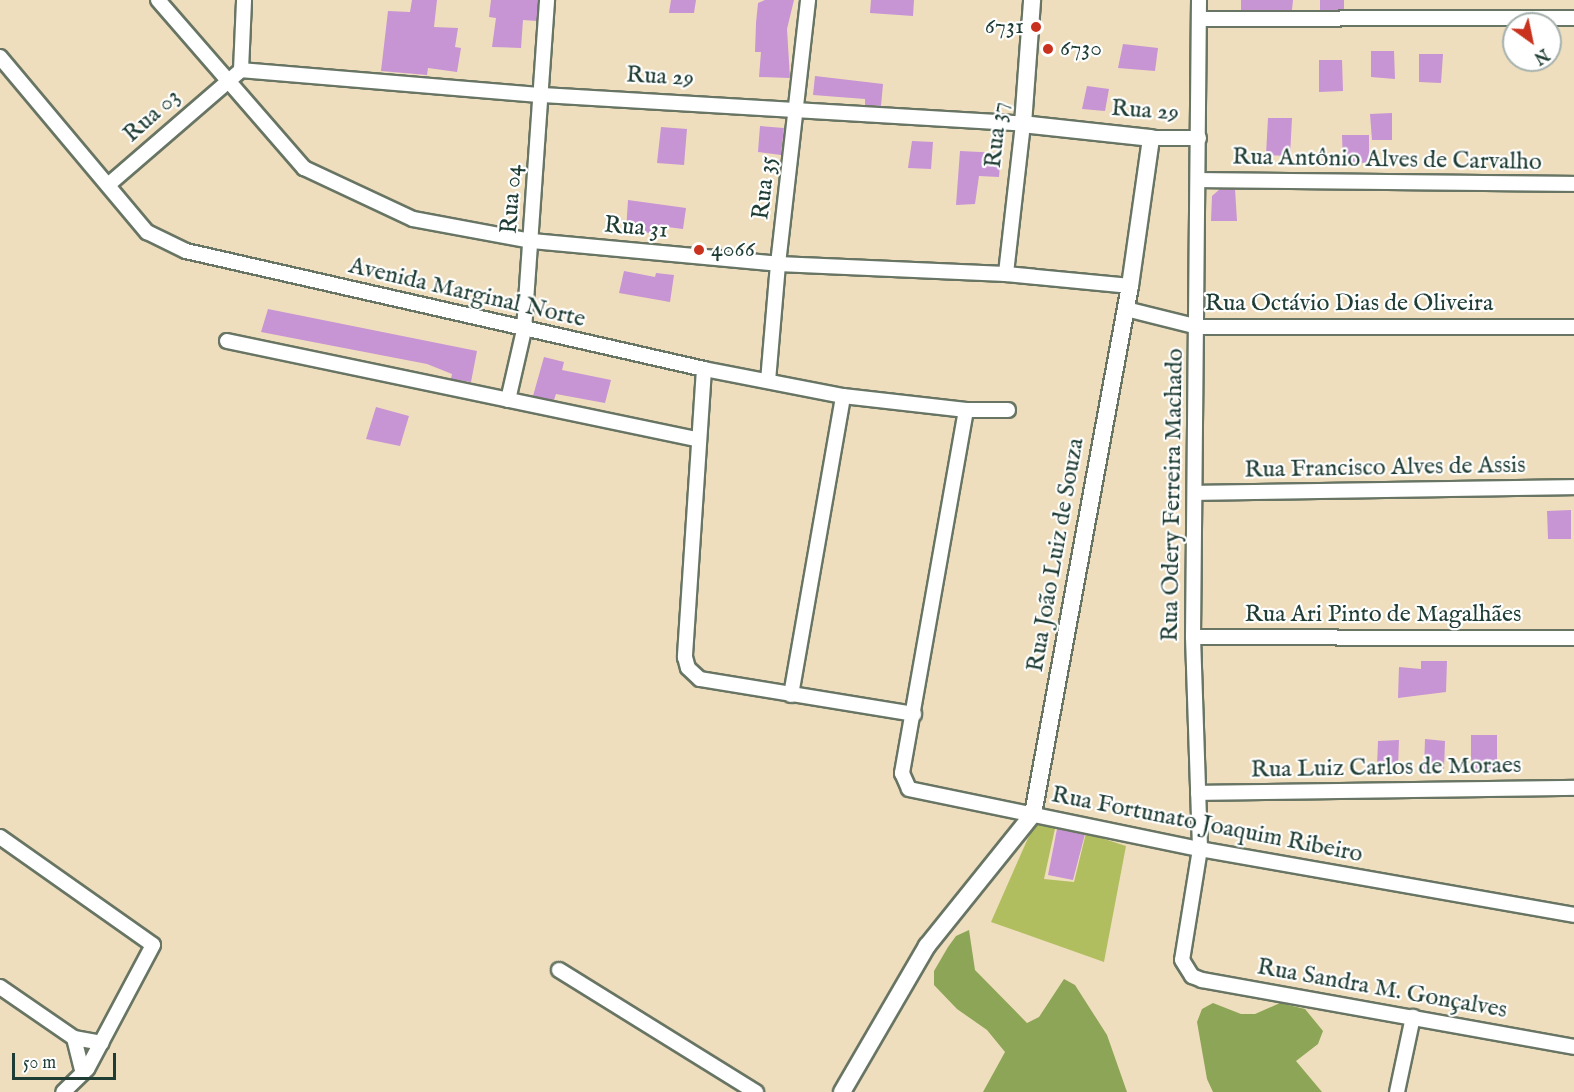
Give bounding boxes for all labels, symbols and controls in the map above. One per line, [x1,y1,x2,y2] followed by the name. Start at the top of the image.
[1502,12,1562,72] north arrow
[985,13,1024,41] place label: 6731
[1029,20,1043,34] marker: 6731
[1060,35,1102,63] place label: 6730
[1041,42,1055,56] marker: 6730
[1529,43,1552,68] text: N
[625,61,695,93] street label: Rua 29
[117,83,187,149] street label: Rua 03
[1110,94,1180,128] street label: Rua 29
[979,100,1015,170] street label: Rua 37
[1232,143,1542,177] street label: Rua Antônio Alves de Carvalho
[747,155,783,221] street label: Rua 35
[495,163,529,235] street label: Rua 04
[603,211,669,245] street label: Rua 31
[711,236,755,264] place label: 4066
[692,243,706,257] marker: 4066
[346,252,588,334] street label: Avenida Marginal Norte
[1205,290,1493,318] street label: Rua Octávio Dias de Oliveira
[1156,348,1190,642] street label: Rua Odery Ferreira Machado
[1021,436,1091,674] street label: Rua João Luiz de Souza
[1244,451,1526,485] street label: Rua Francisco Alves de Assis
[1245,601,1521,629] street label: Rua Ari Pinto de Magalhães
[1250,751,1522,785] street label: Rua Luiz Carlos de Moraes
[1049,781,1365,869] street label: Rua Fortunato Joaquim Ribeiro
[1255,953,1509,1025] street label: Rua Sandra M. Gonçalves
[15,1041,118,1079] scale bar
[23,1052,56,1075] text: 50 m

